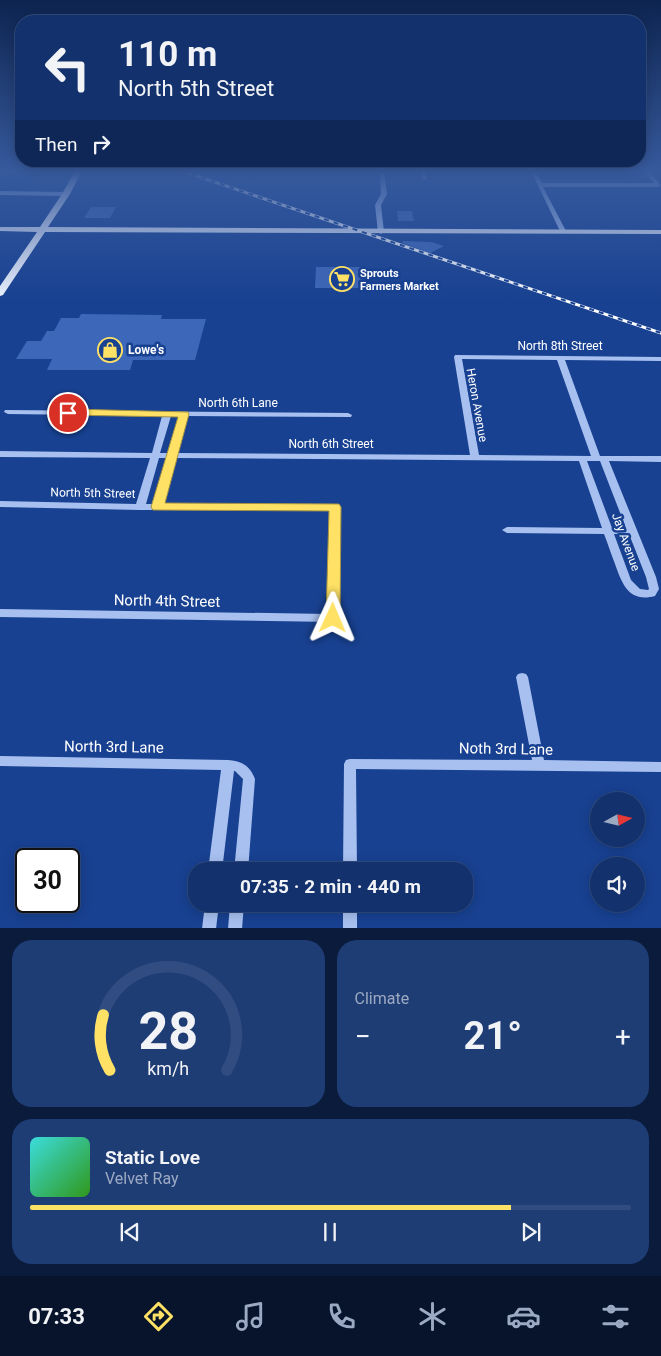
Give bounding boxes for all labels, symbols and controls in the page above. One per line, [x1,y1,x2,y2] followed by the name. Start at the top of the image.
[118,34,217,75] text: 110 m
[35,35,100,100] icon: left
[118,76,274,101] text: North 5th Street
[87,130,115,158] icon: right
[35,133,77,156] text: Then
[329,266,355,292] supermarket icon: Sprouts Farmers Market
[360,267,439,293] place label: Sprouts Farmers Market
[97,337,123,363] shop icon: Lowe's
[517,339,603,353] street label: North 8th Street
[128,343,164,357] place label: Lowe's
[464,367,490,443] street label: Heron Avenue
[47,392,89,434] pin
[198,396,278,410] street label: North 6th Lane
[54,399,82,427] icon: arrive
[288,437,374,451] street label: North 6th Street
[50,485,136,501] street label: North 5th Street
[609,511,643,573] street label: Jay Avenue
[114,591,220,611] street label: North 4th Street
[306,591,358,643] position arrow
[64,737,164,757] street label: North 3rd Lane
[459,739,553,759] street label: Noth 3rd Lane
[590,792,645,848] north arrow
[590,792,645,912] map controls
[15,848,80,913] speed limit sign: 30
[590,857,645,912] button: sound
[240,875,421,898] text: 07:35 · 2 min · 440 m
[355,989,409,1008] text: Climate
[138,1001,198,1062] text: 28
[464,1014,522,1058] text: 21°
[355,1020,371,1053] text: −
[615,1020,631,1053] text: +
[147,1058,189,1079] text: km/h
[105,1146,200,1169] text: Static Love
[105,1169,179,1188] text: Velvet Ray
[116,1218,144,1246] icon: previous
[316,1218,344,1246] icon: pause
[517,1218,545,1246] icon: next
[141,1299,176,1334] icon: directions
[233,1299,268,1334] icon: music
[324,1299,359,1334] icon: phone
[415,1299,450,1334] icon: climate
[506,1299,541,1334] icon: car
[598,1299,633,1334] icon: filters
[28,1304,85,1329] text: 07:33

